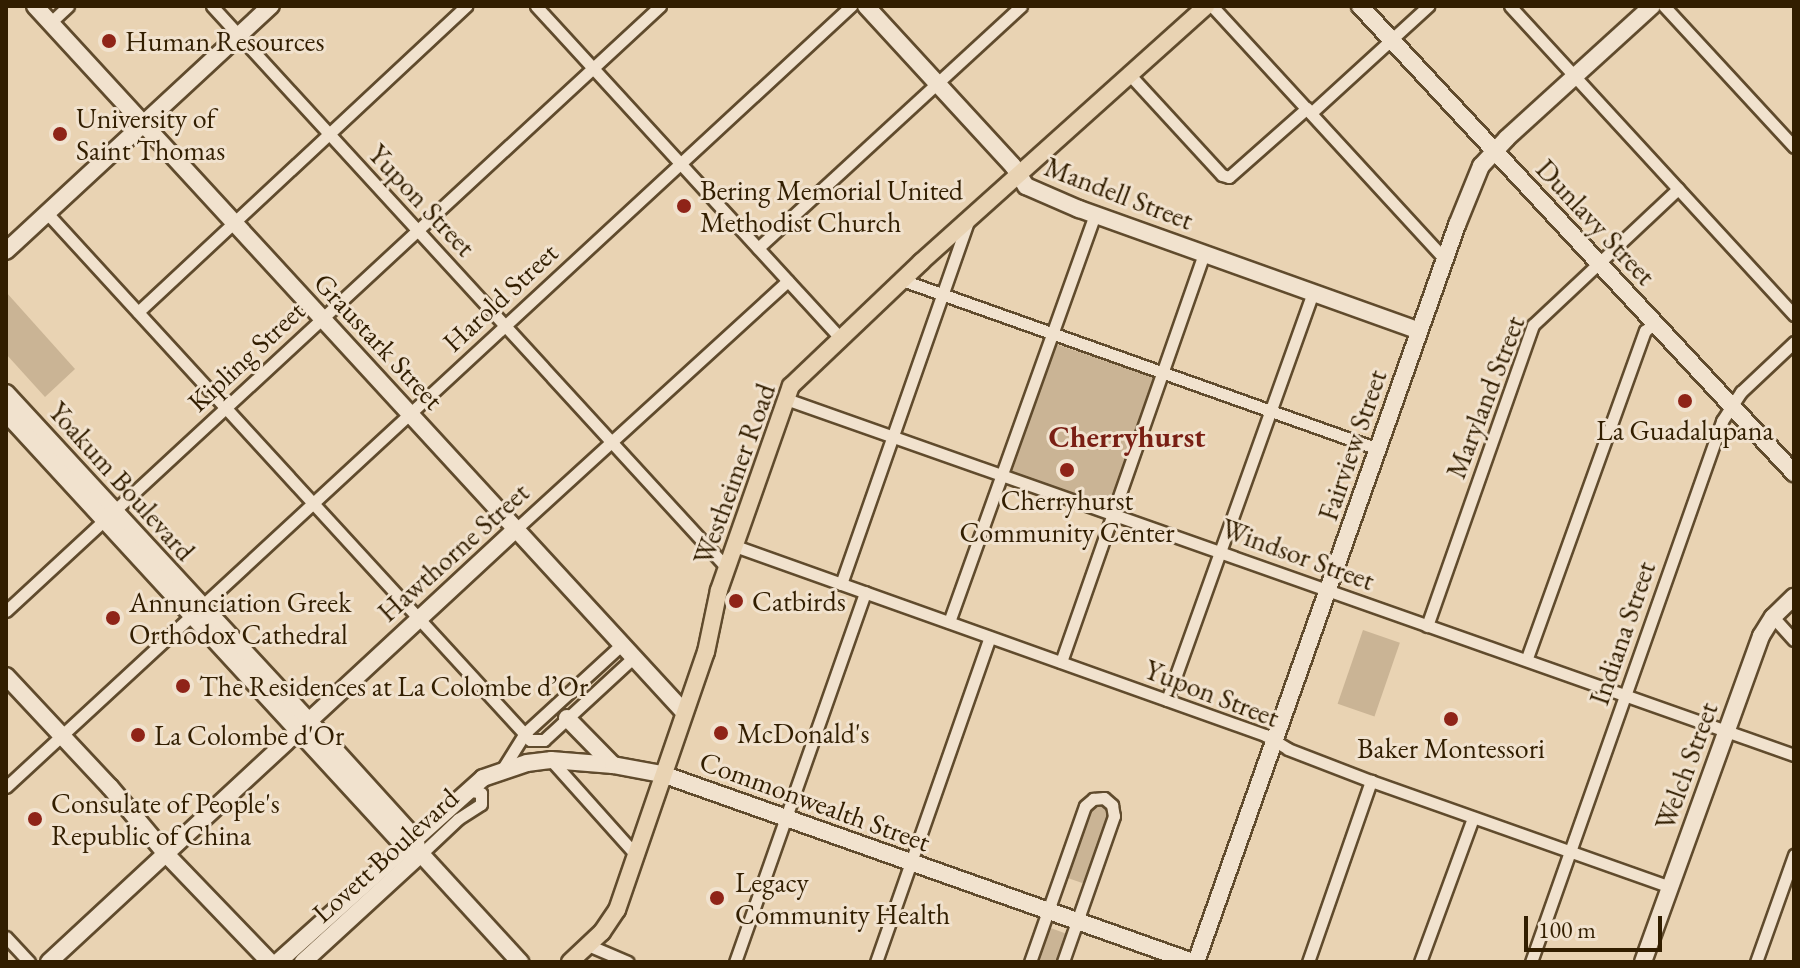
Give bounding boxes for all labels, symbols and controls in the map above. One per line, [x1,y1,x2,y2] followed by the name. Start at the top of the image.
[125,24,324,58] place label: Human Resources
[100,32,118,50] marker: Human Resources
[76,101,225,167] place label: University of Saint Thomas
[51,125,69,143] marker: University of Saint Thomas
[362,137,482,263] street label: Yupon Street
[1040,149,1198,237] street label: Mandell Street
[1529,152,1663,292] street label: Dunlavy Street
[700,173,963,239] place label: Bering Memorial United Methodist Church
[675,197,693,215] marker: Bering Memorial United Methodist Church
[436,235,564,359] street label: Harold Street
[307,266,451,416] street label: Graustark Street
[181,293,311,419] street label: Kipling Street
[1439,311,1531,483] street label: Maryland Street
[1311,365,1393,525] street label: Fairview Street
[686,379,782,569] street label: Westheimer Road
[1676,392,1694,410] marker: La Guadalupana
[42,395,202,567] street label: Yoakum Boulevard
[1596,413,1774,447] place label: La Guadalupana
[1048,419,1206,455] district label: Cherryhurst
[1058,461,1076,479] marker: Cherryhurst Community Center
[371,475,535,629] street label: Hawthorne Street
[959,483,1175,549] place label: Cherryhurst Community Center
[1217,511,1379,597] street label: Windsor Street
[1582,557,1662,709] street label: Indiana Street
[752,584,846,618] place label: Catbirds
[129,585,351,651] place label: Annunciation Greek Orthodox Cathedral
[727,592,745,610] marker: Catbirds
[104,609,122,627] marker: Annunciation Greek Orthodox Cathedral
[1140,652,1284,734] street label: Yupon Street
[199,669,588,703] place label: The Residences at La Colombe d’Or
[174,677,192,695] marker: The Residences at La Colombe d’Or
[1647,698,1725,834] street label: Welch Street
[1442,710,1460,728] marker: Baker Montessori
[737,716,870,750] place label: McDonald's
[154,718,344,752] place label: La Colombe d'Or
[712,724,730,742] marker: McDonald's
[129,726,147,744] marker: La Colombe d'Or
[1357,731,1545,765] place label: Baker Montessori
[695,744,935,858] street label: Commonwealth Street
[305,781,465,929] street label: Lovett Boulevard
[51,786,280,852] place label: Consulate of People's Republic of China
[26,810,44,828] marker: Consulate of People's Republic of China
[735,865,950,931] place label: Legacy Community Health
[706,887,728,909] marker: Legacy Community Health
[1528,900,1666,950] scale bar
[1538,914,1596,945] text: 100 m

